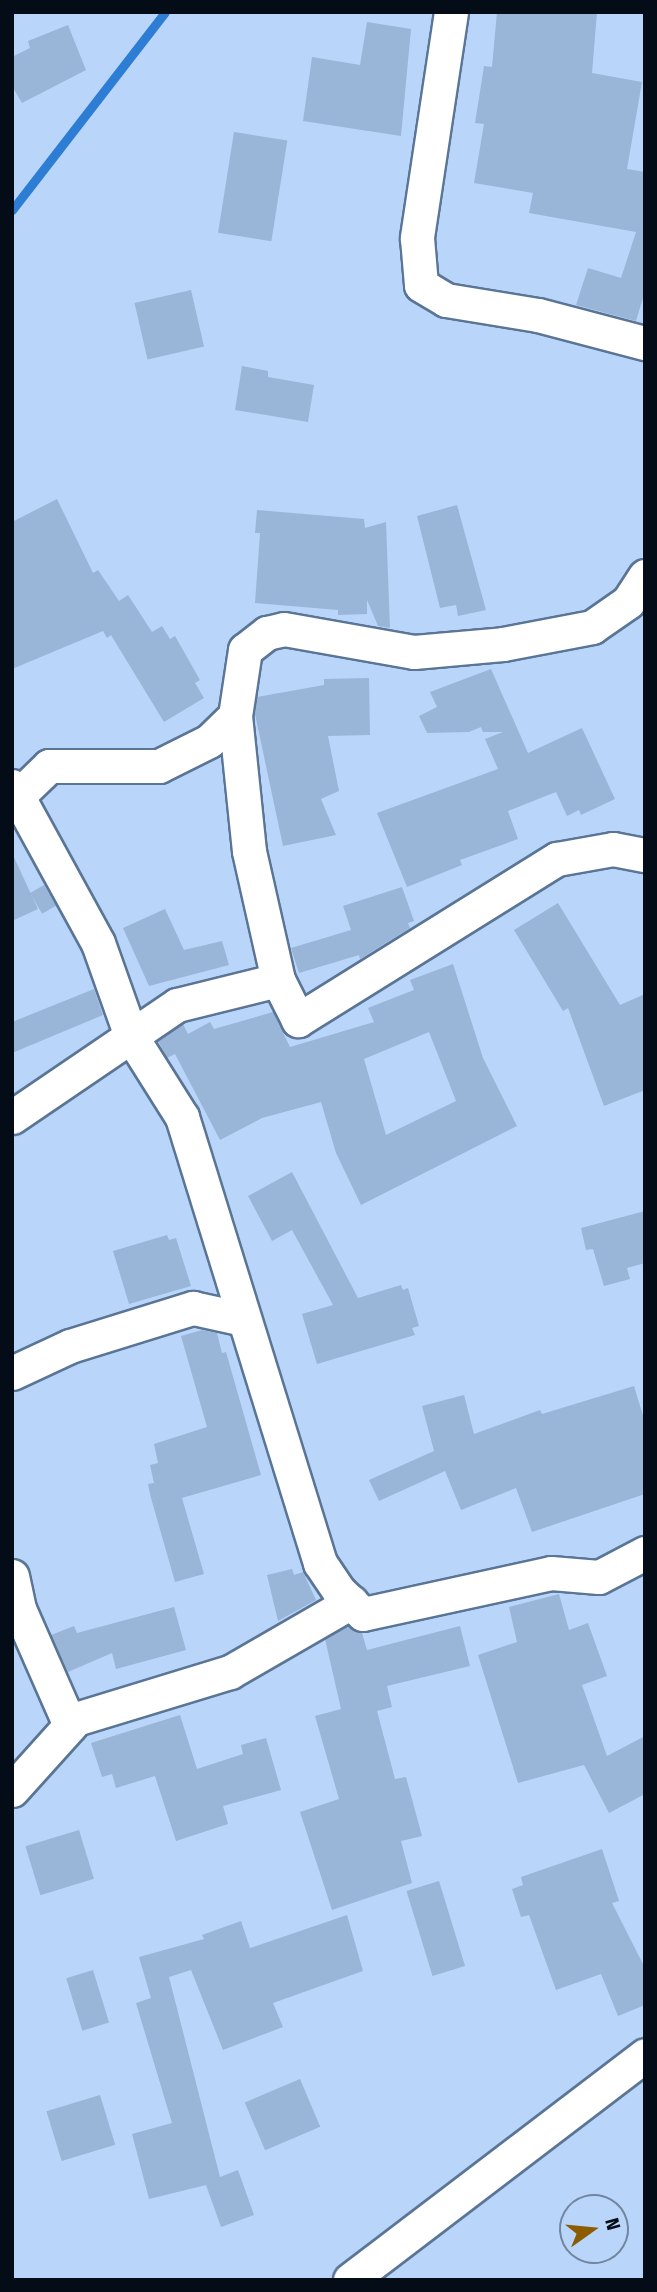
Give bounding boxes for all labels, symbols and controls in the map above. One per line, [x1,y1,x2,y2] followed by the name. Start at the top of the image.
[559,2194,629,2264] north arrow
[600,2215,625,2232] text: N

